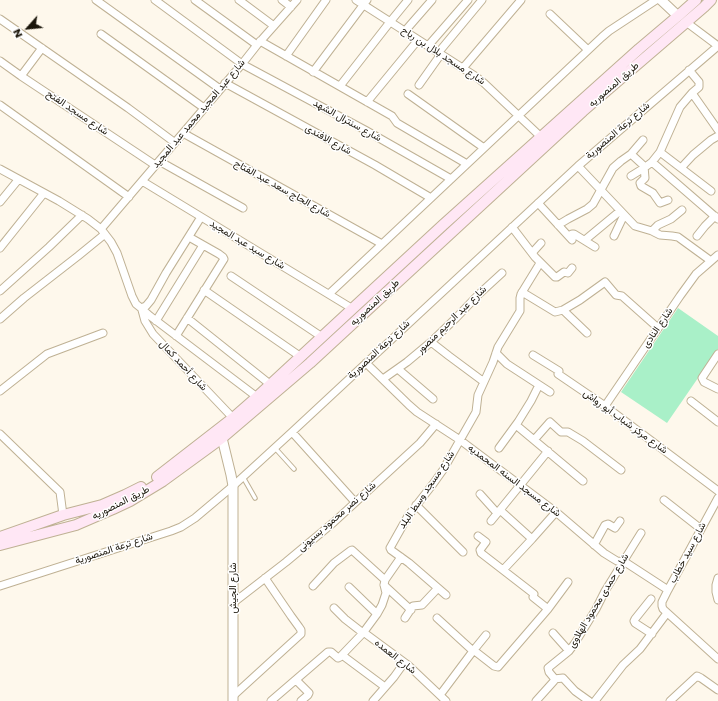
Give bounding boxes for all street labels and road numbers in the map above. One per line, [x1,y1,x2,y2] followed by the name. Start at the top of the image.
[399,24,487,88] street label: شارع مسجد بلال بن رباح
[150,57,248,171] street label: شارع عبد المجيد محمد عبد المجيد
[586,60,642,110] street label: طريق المنصوريه
[44,88,110,138] street label: شارع مسجد الفتح
[311,97,383,145] street label: شارع سنترال الشهد
[583,100,653,162] street label: شارع ترعة المنصورية
[303,122,353,158] street label: شارع الافندى
[232,157,332,221] street label: شارع الحاج سعد عبد الفتاح
[207,218,287,272] street label: شارع سيد عبد المجيد
[348,277,402,329] street label: طريق المنصوريه
[415,284,489,356] street label: شارع عبد الرحيم منصور
[640,306,676,350] street label: شارع النادى
[345,318,413,382] street label: شارع ترعة المنصورية
[157,338,209,394] street label: شارع أحمد كمال
[580,387,670,457] street label: شارع مركز شباب أبو رواش
[465,442,563,520] street label: شارع مسجد السنه المحمديه
[397,449,457,531] street label: شارع مسجد وسط البلد
[295,480,379,554] street label: شارع نصر محمود بسيونى
[90,483,152,523] street label: طريق المنصوريه
[667,521,709,585] street label: شارع سيد خطاب
[74,531,154,567] street label: شارع ترعة المنصورية
[566,552,632,650] street label: شارع حمدى محمود الهلاوى
[227,563,239,613] street label: شارع الجيش
[372,637,418,677] street label: شارع العمده

